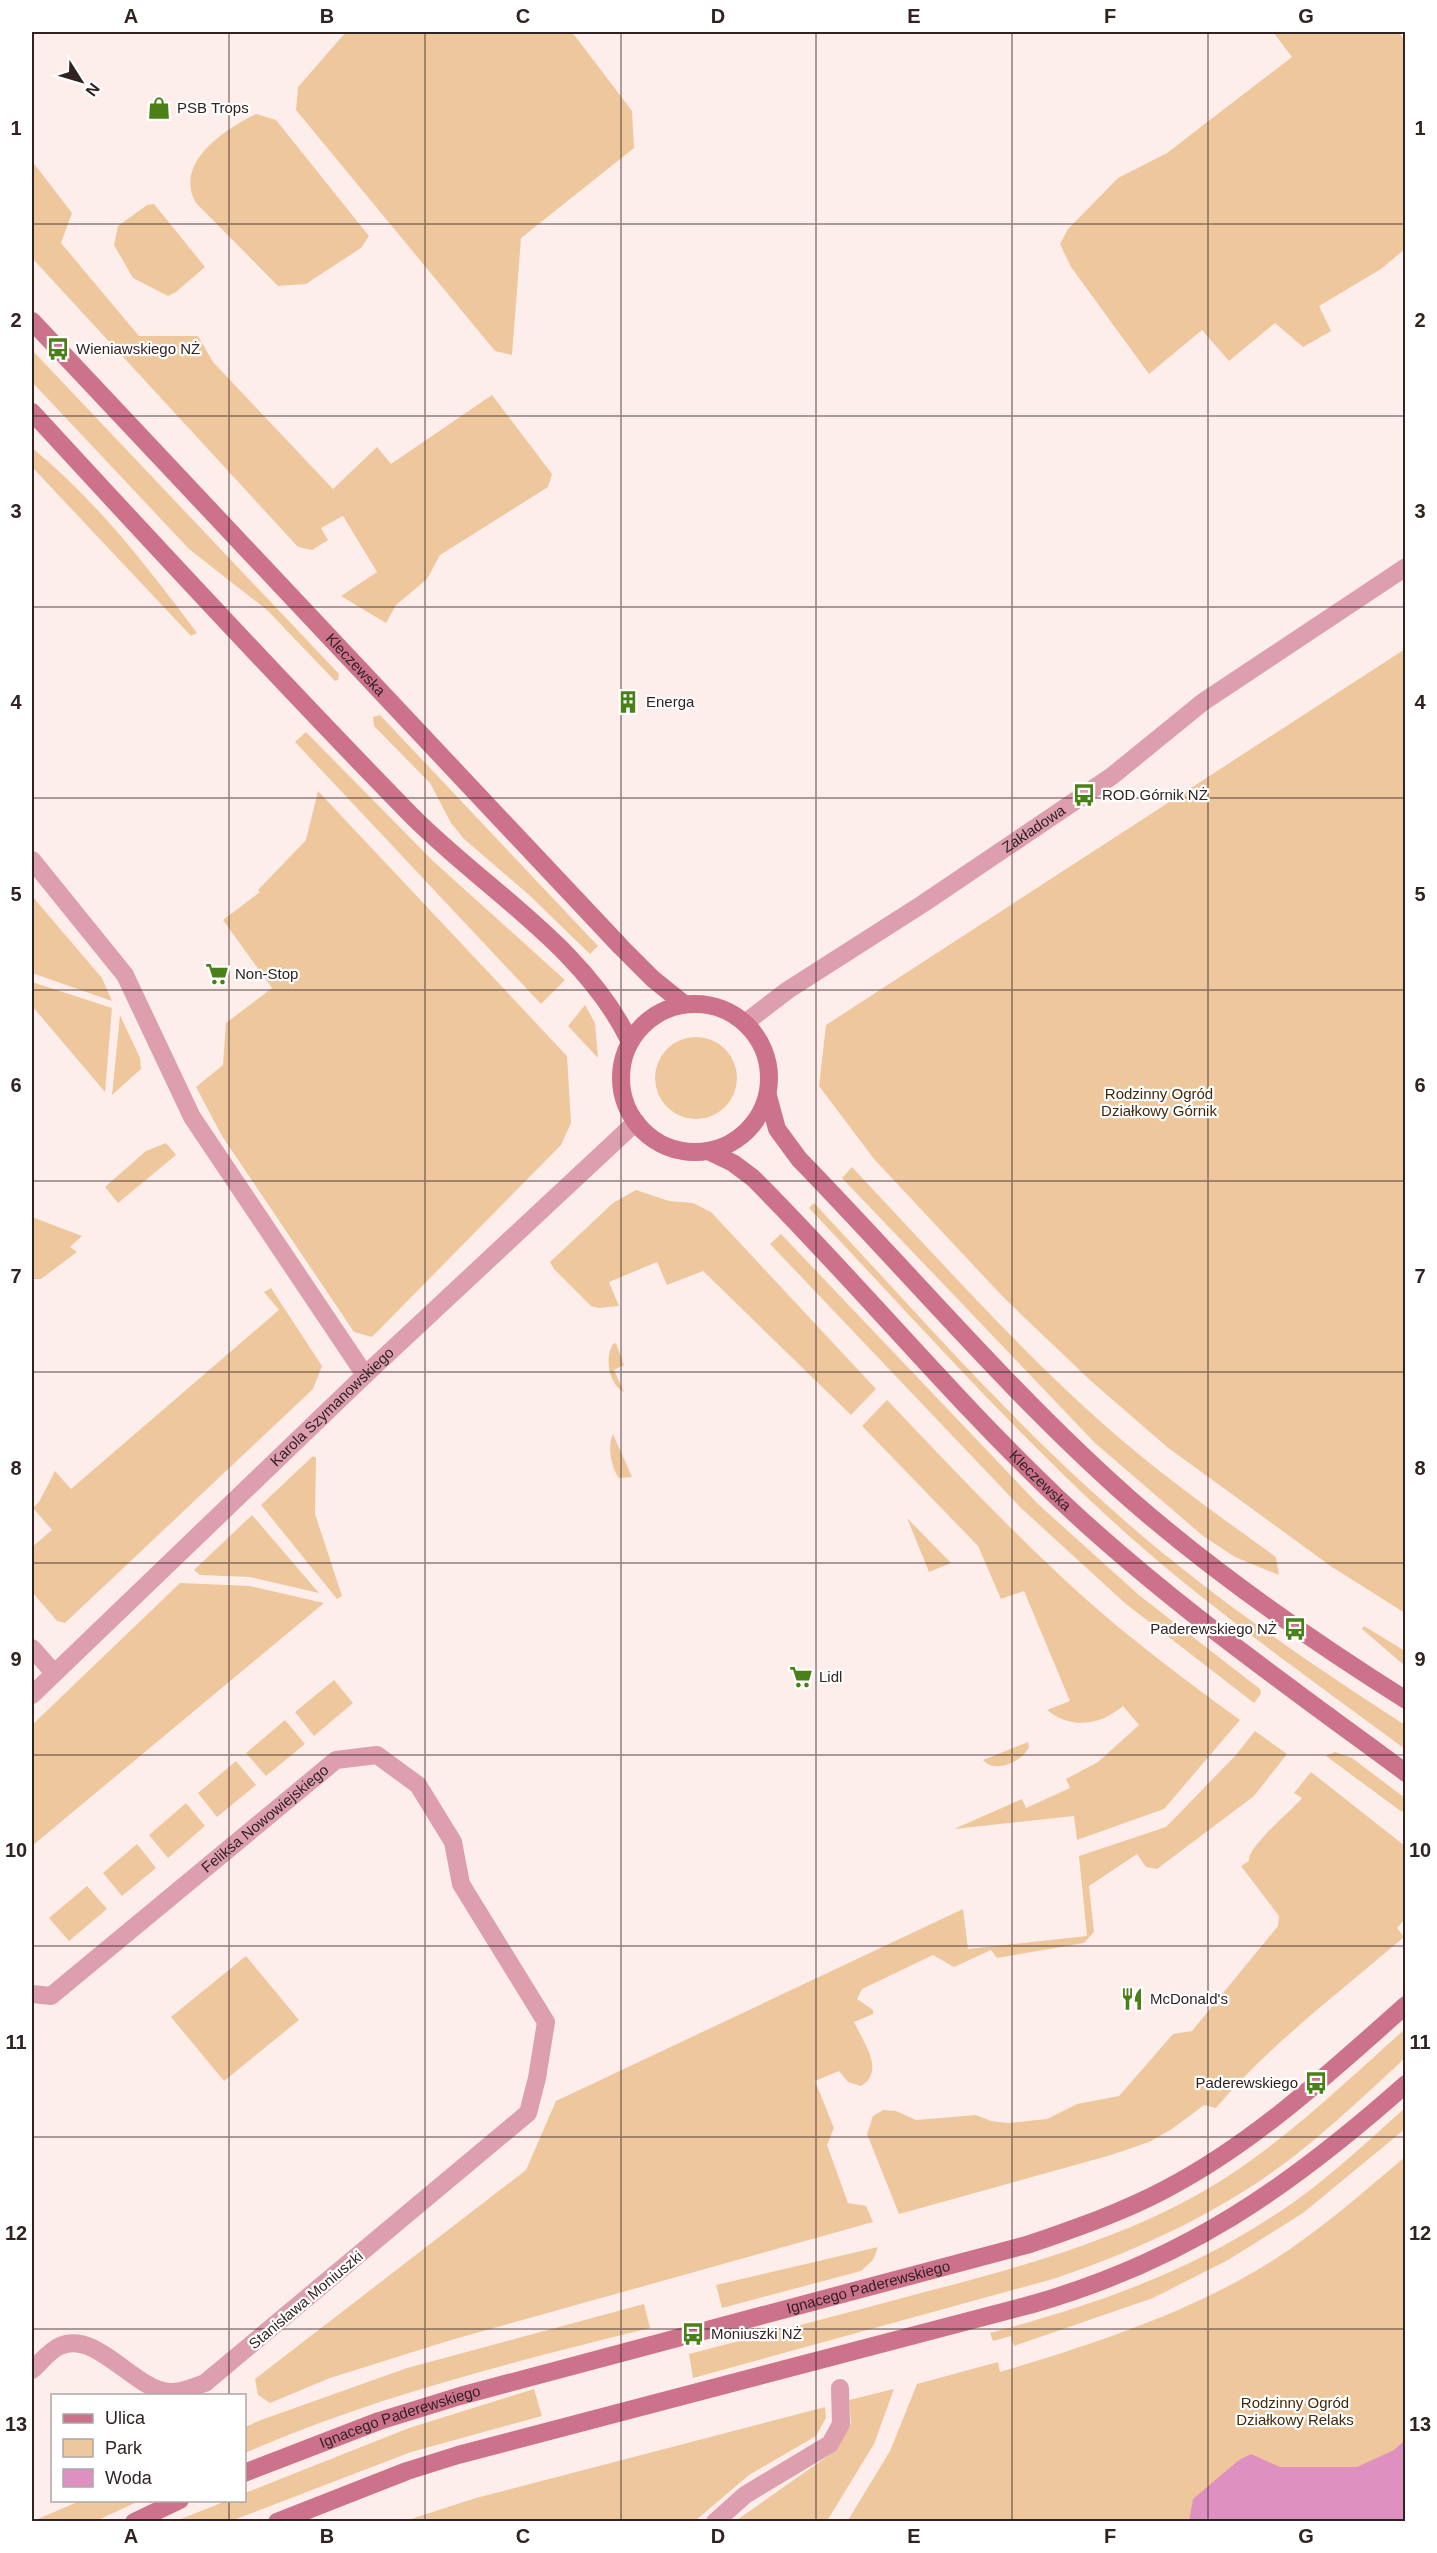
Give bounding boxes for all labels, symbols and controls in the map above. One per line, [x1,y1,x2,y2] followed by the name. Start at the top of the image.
[124,5,138,27] text: A
[320,5,334,27] text: B
[516,5,530,27] text: C
[711,5,725,27] text: D
[907,5,921,27] text: E
[1104,5,1116,27] text: F
[1298,5,1314,27] text: G
[51,51,111,111] north arrow
[82,80,103,99] text: N
[146,95,172,121] shop icon: PSB Trops
[177,99,249,116] place label: PSB Trops
[10,117,22,139] text: 1
[1414,117,1426,139] text: 1
[10,309,22,331] text: 2
[1414,309,1426,331] text: 2
[45,336,71,362] bus stop icon: Wieniawskiego NŻ
[76,340,200,357] place label: Wieniawskiego NŻ
[10,500,22,522] text: 3
[1414,500,1426,522] text: 3
[322,630,390,700] street label: Kleczewska
[615,689,641,715] building icon: Energa
[10,691,22,713] text: 4
[1414,691,1426,713] text: 4
[646,693,695,710] place label: Energa
[1071,782,1097,808] bus stop icon: ROD Górnik NŻ
[1102,786,1208,803] place label: ROD Górnik NŻ
[999,801,1069,856] street label: Zakładowa
[10,883,22,905] text: 5
[1414,883,1426,905] text: 5
[204,961,230,987] supermarket icon: Non-Stop
[235,965,298,982] place label: Non-Stop
[10,1074,22,1096] text: 6
[1414,1074,1426,1096] text: 6
[1101,1085,1217,1119] park label: Rodzinny Ogród Działkowy Górnik
[10,1265,22,1287] text: 7
[1414,1265,1426,1287] text: 7
[266,1344,397,1469] street label: Karola Szymanowskiego
[1006,1447,1075,1514] street label: Kleczewska
[10,1457,22,1479] text: 8
[1414,1457,1426,1479] text: 8
[1282,1616,1308,1642] bus stop icon: Paderewskiego NŻ
[1150,1620,1277,1637] place label: Paderewskiego NŻ
[10,1648,22,1670] text: 9
[1414,1648,1426,1670] text: 9
[788,1664,814,1690] supermarket icon: Lidl
[819,1668,842,1685] place label: Lidl
[198,1761,332,1876] street label: Feliksa Nowowiejskiego
[5,1839,27,1861] text: 10
[1409,1839,1431,1861] text: 10
[1119,1986,1145,2012] restaurant icon: McDonald's
[1150,1990,1228,2007] place label: McDonald's
[5,2031,27,2053] text: 11
[1409,2031,1431,2053] text: 11
[1303,2070,1329,2096] bus stop icon: Paderewskiego
[1195,2074,1298,2091] place label: Paderewskiego
[5,2222,27,2244] text: 12
[1409,2222,1431,2244] text: 12
[245,2247,366,2352] street label: Stanisława Moniuszki
[785,2257,952,2317] street label: Ignacego Paderewskiego
[680,2321,706,2347] bus stop icon: Moniuszki NŻ
[711,2325,802,2342] place label: Moniuszki NŻ
[317,2382,482,2451] street label: Ignacego Paderewskiego
[51,2394,246,2502] legend
[1236,2394,1354,2428] park label: Rodzinny Ogród Działkowy Relaks
[105,2408,146,2428] text: Ulica
[5,2413,27,2435] text: 13
[1409,2413,1431,2435] text: 13
[105,2438,143,2458] text: Park
[105,2468,153,2488] text: Woda
[124,2525,138,2547] text: A
[320,2525,334,2547] text: B
[516,2525,530,2547] text: C
[711,2525,725,2547] text: D
[907,2525,921,2547] text: E
[1104,2525,1116,2547] text: F
[1298,2525,1314,2547] text: G

